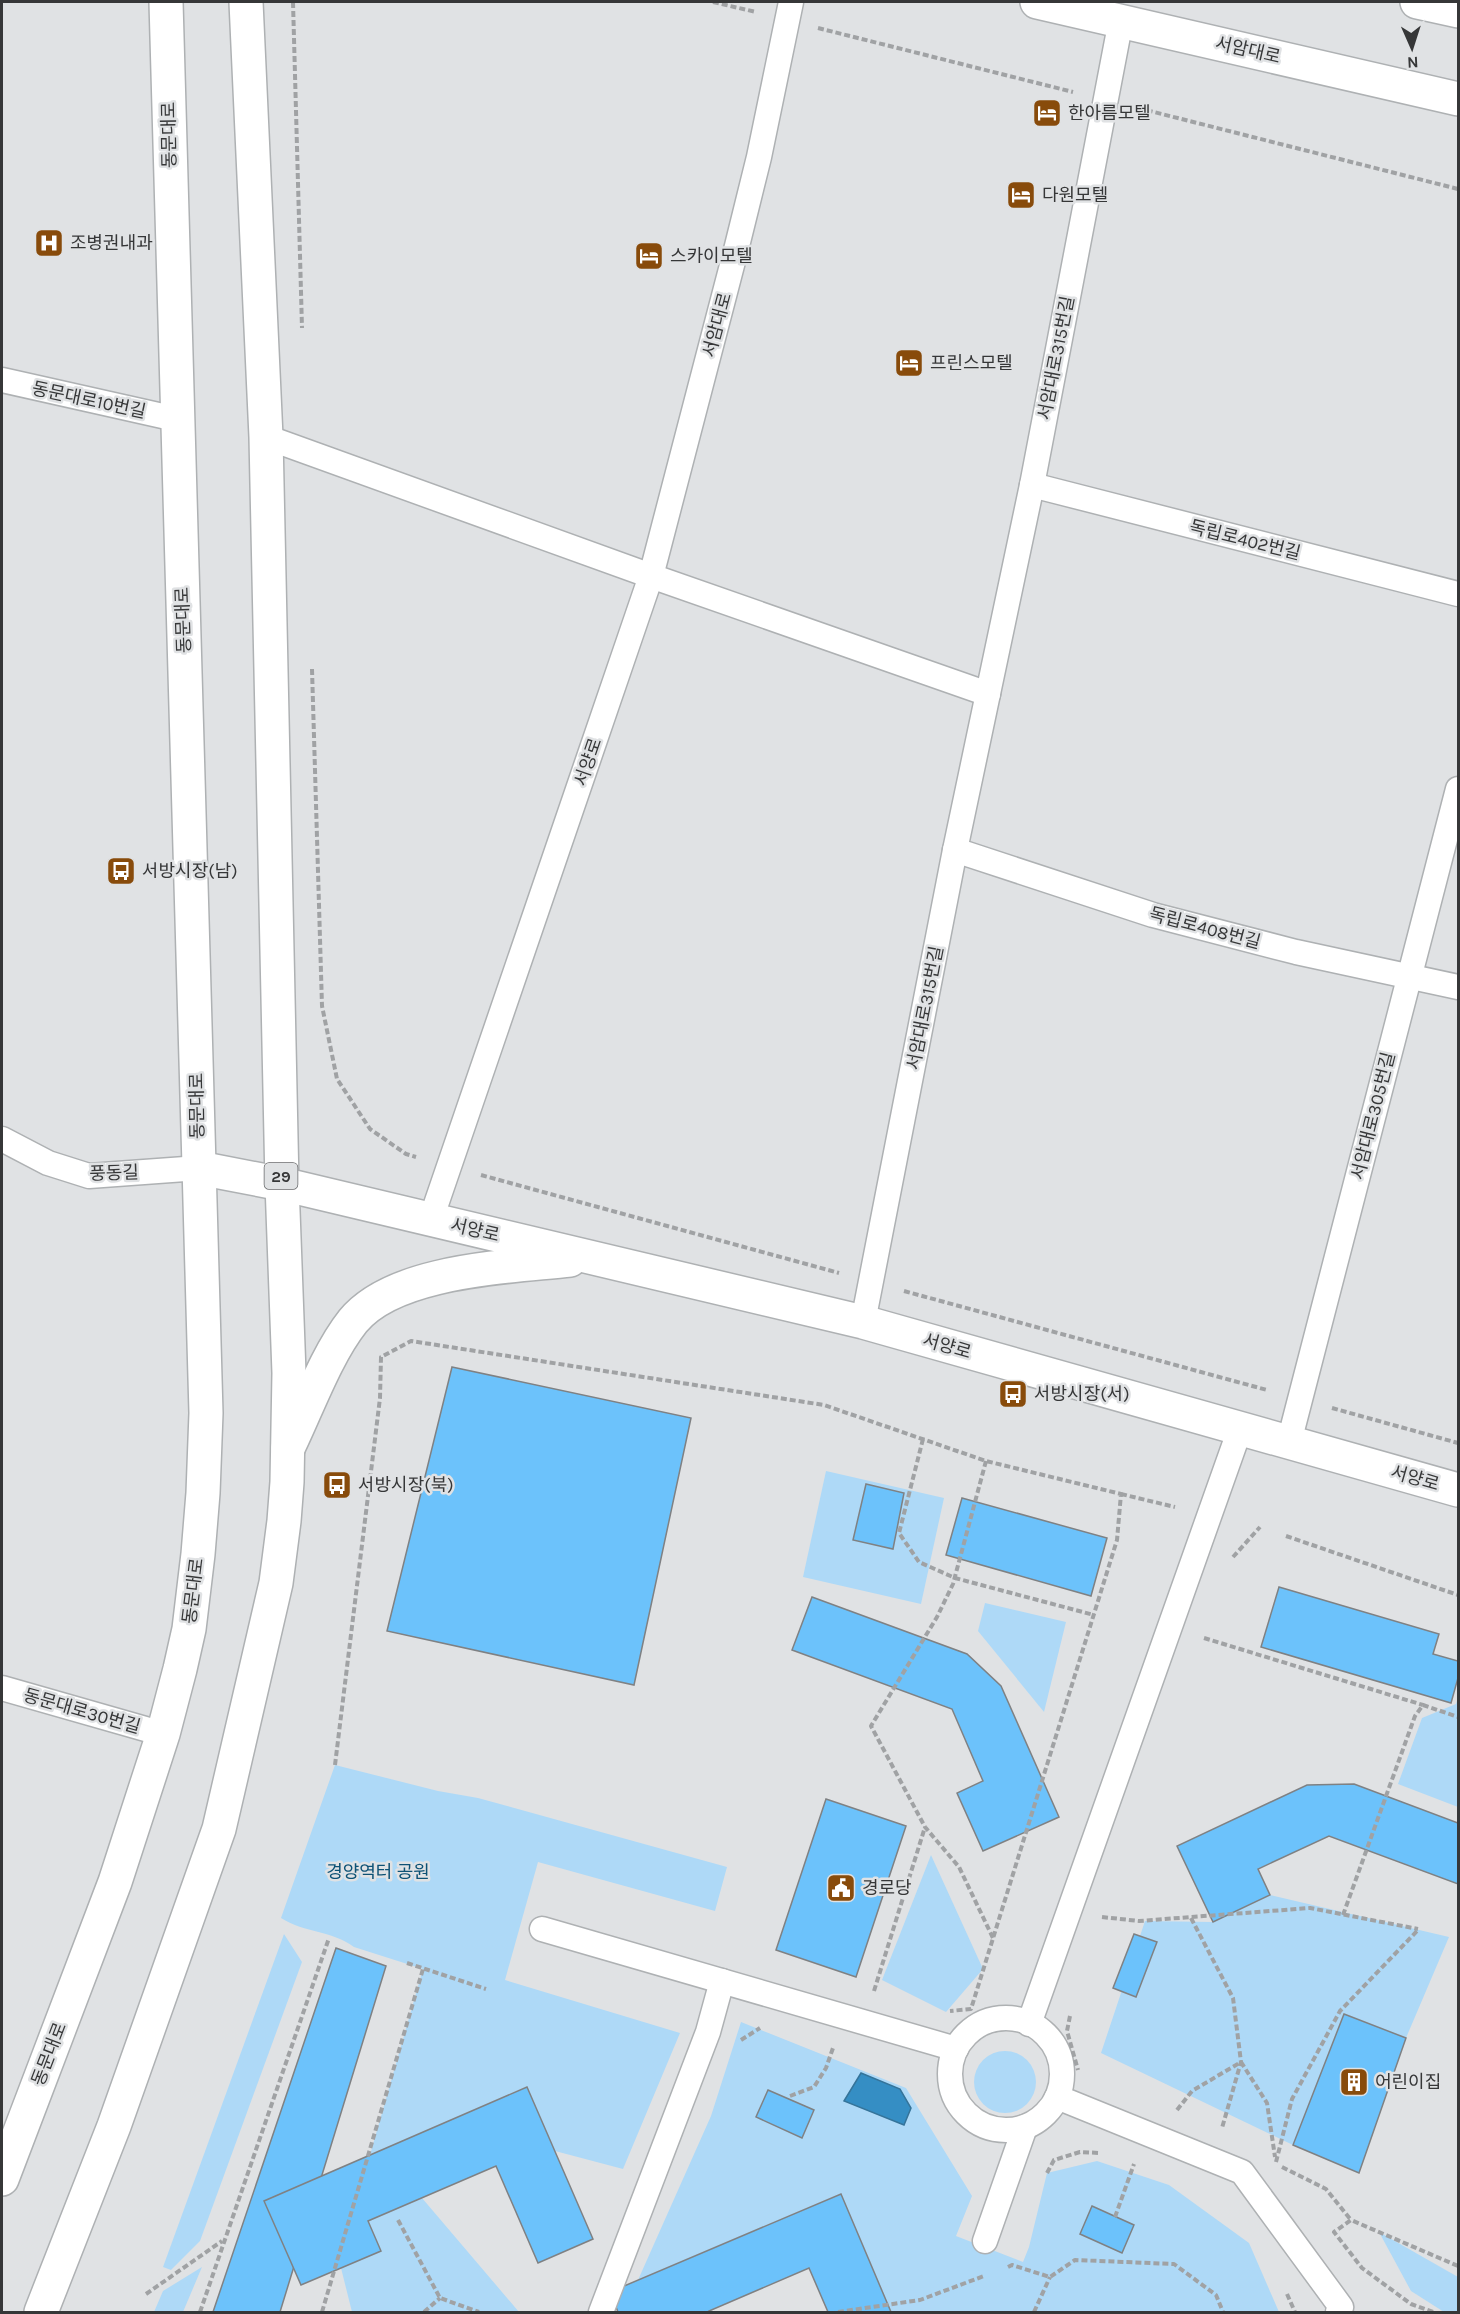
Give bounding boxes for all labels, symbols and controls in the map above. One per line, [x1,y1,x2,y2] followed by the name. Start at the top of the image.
[1382,18,1442,78] north arrow
[1213,32,1283,68] street label: 서암대로
[1407,53,1419,72] text: N
[1031,97,1063,129] hotel icon: 한아름모텔
[157,102,181,168] street label: 동문대로
[1068,102,1151,124] place label: 한아름모텔
[1005,179,1037,211] hotel icon: 다원모텔
[1042,184,1108,206] place label: 다원모텔
[33,227,65,259] hospital icon: 조병권내과
[70,232,153,254] place label: 조병권내과
[633,240,665,272] hotel icon: 스카이모텔
[670,245,753,267] place label: 스카이모텔
[698,290,736,360] street label: 서암대로
[1033,294,1079,422] street label: 서암대로315번길
[893,347,925,379] hotel icon: 프린스모텔
[930,352,1013,374] place label: 프린스모텔
[30,377,148,423] street label: 동문대로10번길
[1187,516,1303,564] street label: 독립로402번길
[171,587,195,653] street label: 동문대로
[570,735,606,789] street label: 서양로
[105,855,137,887] bus stop icon: 서방시장(남)
[142,860,238,882] place label: 서방시장(남)
[1147,903,1263,953] street label: 독립로408번길
[902,944,948,1072] street label: 서암대로315번길
[1346,1050,1400,1182] street label: 서암대로305번길
[185,1073,209,1139] street label: 동문대로
[89,1161,139,1185] street label: 풍동길
[264,1163,298,1189] road number: 29
[448,1214,502,1246] street label: 서양로
[920,1329,974,1363] street label: 서양로
[997,1378,1029,1410] bus stop icon: 서방시장(서)
[1034,1383,1130,1405] place label: 서방시장(서)
[1388,1461,1442,1495] street label: 서양로
[321,1469,353,1501] bus stop icon: 서방시장(북)
[358,1474,454,1496] place label: 서방시장(북)
[178,1557,208,1625] street label: 동문대로
[21,1684,143,1738] street label: 동문대로30번길
[326,1861,430,1883] park label: 경양역터 공원
[825,1872,857,1904] public building icon: 경로당
[862,1877,912,1899] place label: 경로당
[27,2019,71,2089] street label: 동문대로
[1338,2066,1370,2098] building icon: 어린이집
[1375,2071,1441,2093] place label: 어린이집

